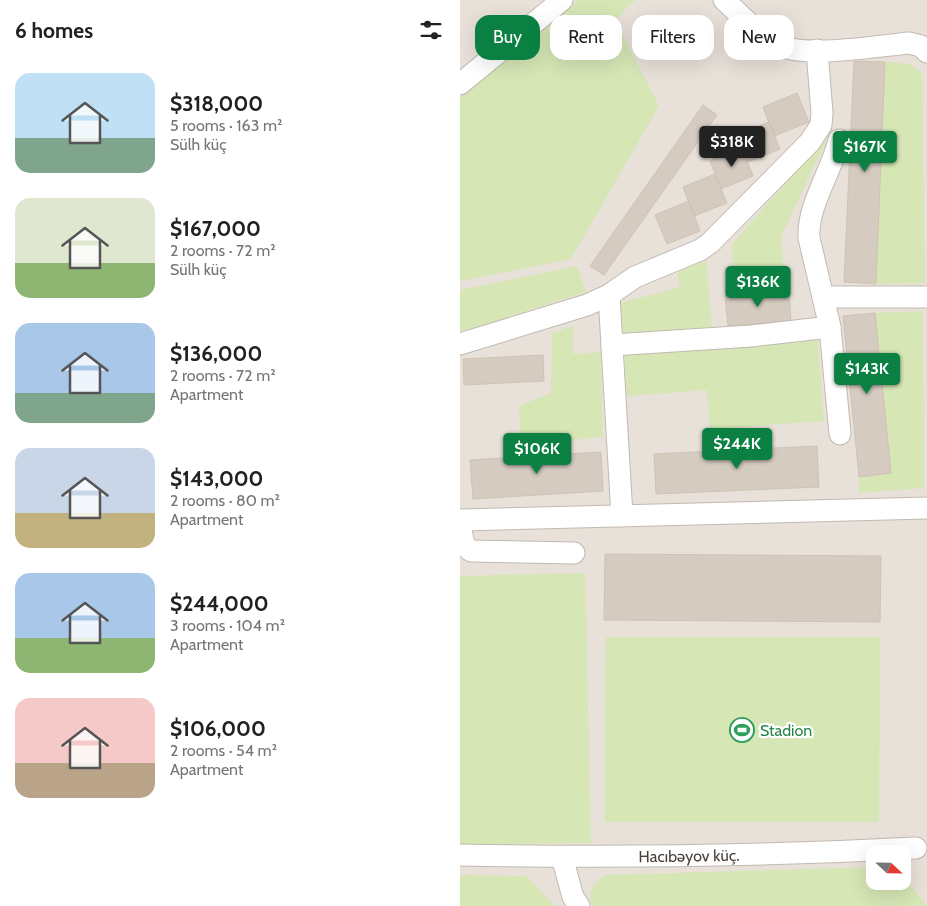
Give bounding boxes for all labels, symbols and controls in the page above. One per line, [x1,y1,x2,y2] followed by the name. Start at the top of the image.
[475,15,540,60] chip: Buy
[550,15,622,60] chip: Rent
[632,15,714,60] chip: Filters
[724,15,794,60] chip: New
[417,16,445,44] icon: filters
[15,18,93,43] text: 6 homes
[170,91,263,116] text: $318,000
[55,93,115,153] icon: home
[170,116,282,135] text: 5 rooms · 163 m²
[697,126,767,168] pin: $318K
[830,130,900,173] pin: $167K
[710,132,754,151] text: $318K
[170,135,227,154] text: Sülh küç
[844,137,886,156] text: $167K
[170,216,261,241] text: $167,000
[55,218,115,278] icon: home
[170,241,275,260] text: 2 rooms · 72 m²
[170,260,227,279] text: Sülh küç
[723,266,793,308] pin: $136K
[737,272,779,291] text: $136K
[170,341,262,366] text: $136,000
[55,343,115,403] icon: home
[832,352,902,395] pin: $143K
[845,359,889,378] text: $143K
[170,366,275,385] text: 2 rooms · 72 m²
[170,385,243,404] text: Apartment
[702,428,772,470] pin: $244K
[502,432,572,475] pin: $106K
[713,434,761,453] text: $244K
[514,439,560,458] text: $106K
[170,466,263,491] text: $143,000
[55,468,115,528] icon: home
[170,491,280,510] text: 2 rooms · 80 m²
[170,510,243,529] text: Apartment
[170,591,269,616] text: $244,000
[55,593,115,653] icon: home
[170,616,285,635] text: 3 rooms · 104 m²
[170,635,243,654] text: Apartment
[170,716,266,741] text: $106,000
[729,717,755,743] sports icon: Stadion
[55,718,115,778] icon: home
[760,721,812,740] place label: Stadion
[170,741,277,760] text: 2 rooms · 54 m²
[170,760,243,779] text: Apartment
[866,845,911,890] north arrow
[866,845,911,890] map controls
[639,846,740,866] street label: Hacıbəyov küç.

